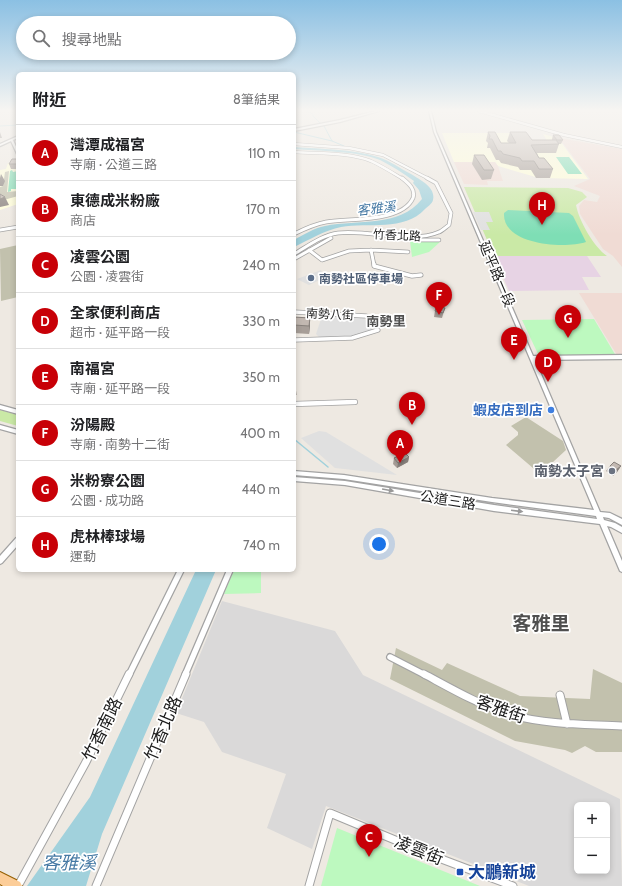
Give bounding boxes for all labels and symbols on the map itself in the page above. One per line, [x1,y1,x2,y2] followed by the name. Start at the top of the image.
[529,192,555,225] pin: H
[356,197,398,218] water label: 客雅溪
[373,226,421,244] street label: 竹香北路
[475,238,519,310] street label: 延平路一段
[319,271,403,286] place label: 南勢社區停車場
[306,273,316,283] marker: 南勢社區停車場
[426,282,452,315] pin: F
[306,305,354,323] street label: 南勢八街
[555,305,581,338] pin: G
[366,313,406,329] district label: 南勢里
[501,327,527,360] pin: E
[535,349,561,382] pin: D
[399,392,425,425] pin: B
[473,401,543,419] place label: 蝦皮店到店
[546,405,556,415] marker: 蝦皮店到店
[387,430,413,463] pin: A
[534,462,604,480] place label: 南勢太子宮
[607,466,617,476] marker: 南勢太子宮
[382,487,394,493] one-way arrow
[419,487,477,513] street label: 公道三路
[511,508,523,514] one-way arrow
[369,534,389,554] your location
[512,612,570,635] district label: 客雅里
[474,691,528,727] street label: 客雅街
[141,693,185,763] street label: 竹香北路
[78,694,126,764] street label: 竹香南路
[356,824,382,857] pin: C
[392,831,446,869] street label: 凌雲街
[42,852,99,874] water label: 客雅溪
[468,862,536,882] place label: 大鵬新城
[455,867,465,877] marker: 大鵬新城

